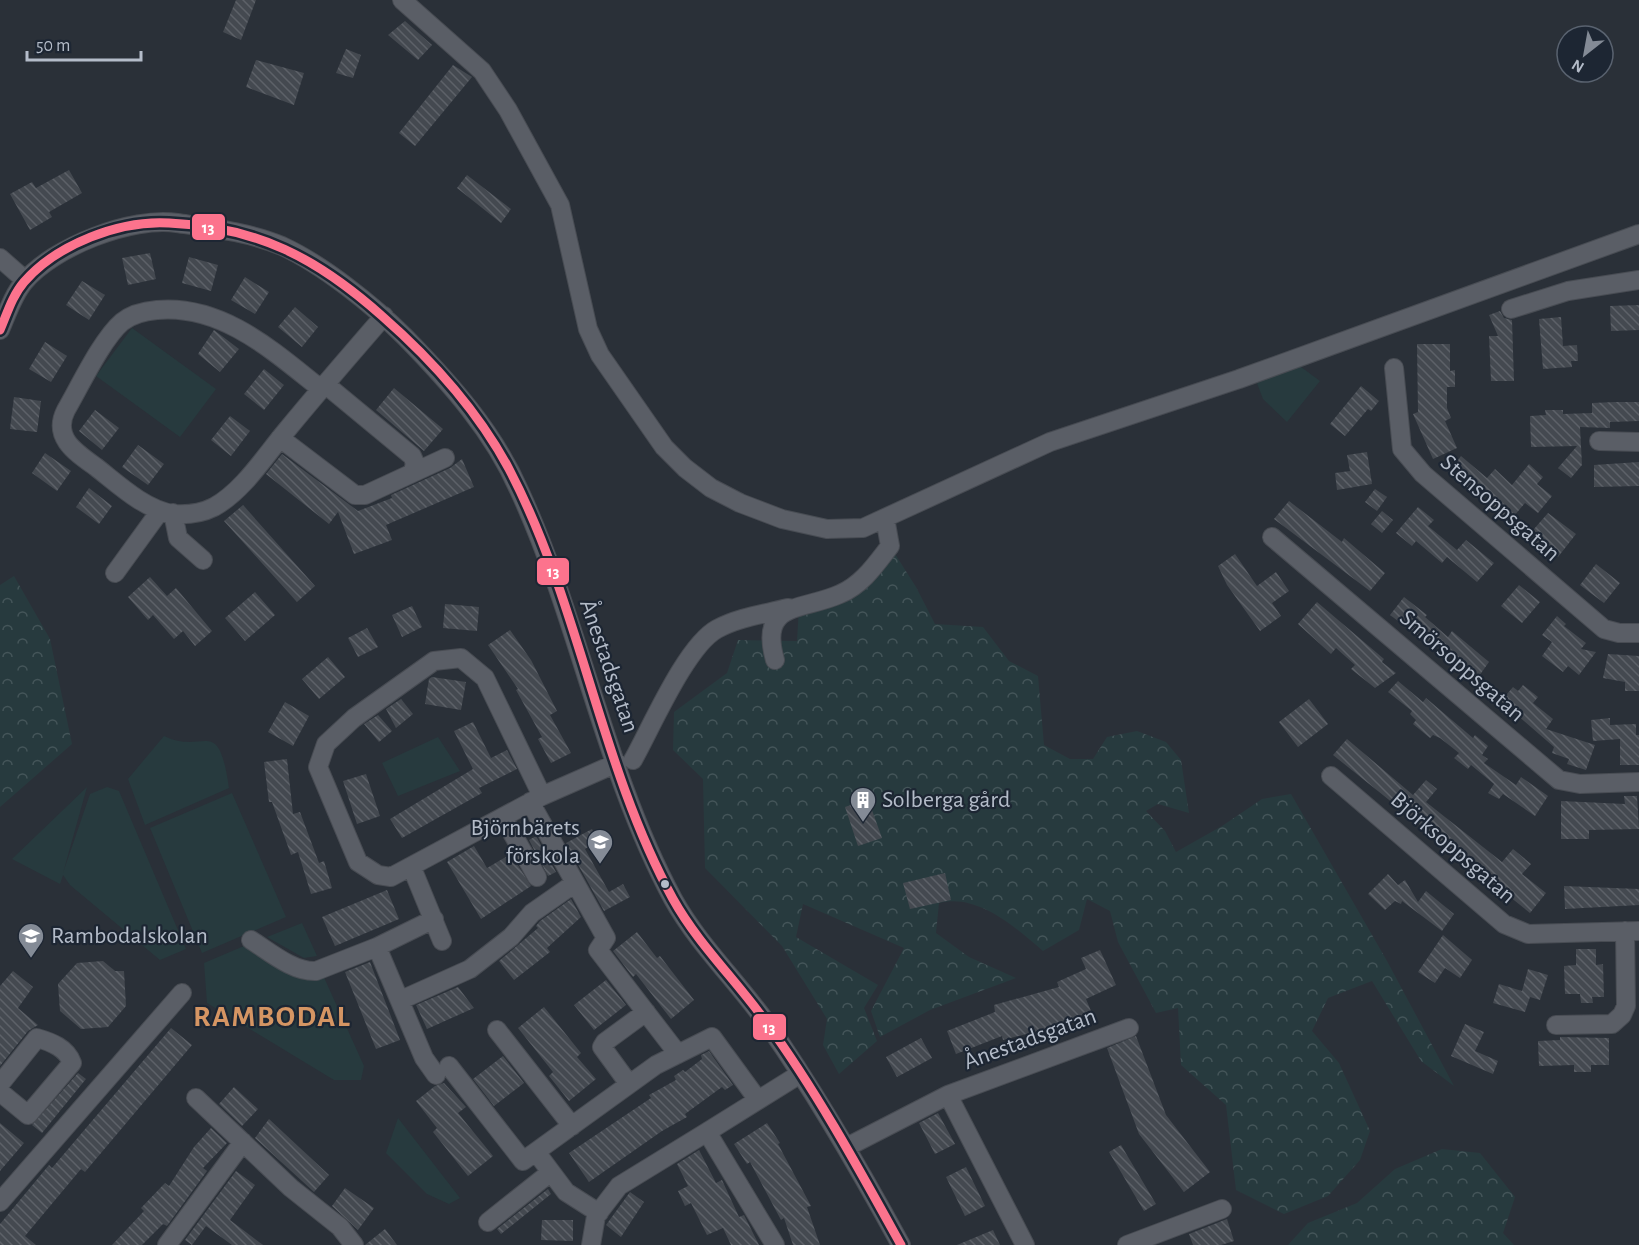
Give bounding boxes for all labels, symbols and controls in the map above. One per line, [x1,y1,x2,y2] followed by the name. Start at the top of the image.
[27,24,141,62] scale bar
[1555,24,1615,84] north arrow
[36,37,70,55] text: 50 m
[1569,56,1587,76] text: N
[191,213,226,241] line badge: 13
[202,220,214,236] text: 13
[1436,450,1564,566] street label: Stensoppsgatan
[536,557,570,586] line badge: 13
[547,564,559,580] text: 13
[575,596,645,736] street label: Ånestadsgatan
[1395,605,1529,727] street label: Smörsoppsgatan
[848,785,878,823] building icon: Solberga gård
[1386,787,1520,909] street label: Björksoppsgatan
[882,788,1011,812] place label: Solberga gård
[471,816,580,868] place label: Björnbärets förskola
[585,827,615,865] school or university icon: Björnbärets förskola
[659,878,671,890] unlabelled marker
[16,921,46,959] school or university icon: Rambodalskolan
[51,924,208,948] place label: Rambodalskolan
[193,1002,351,1032] district label: RAMBODAL
[960,1002,1100,1074] street label: Ånestadsgatan
[752,1013,787,1041] line badge: 13
[763,1020,775,1036] text: 13

